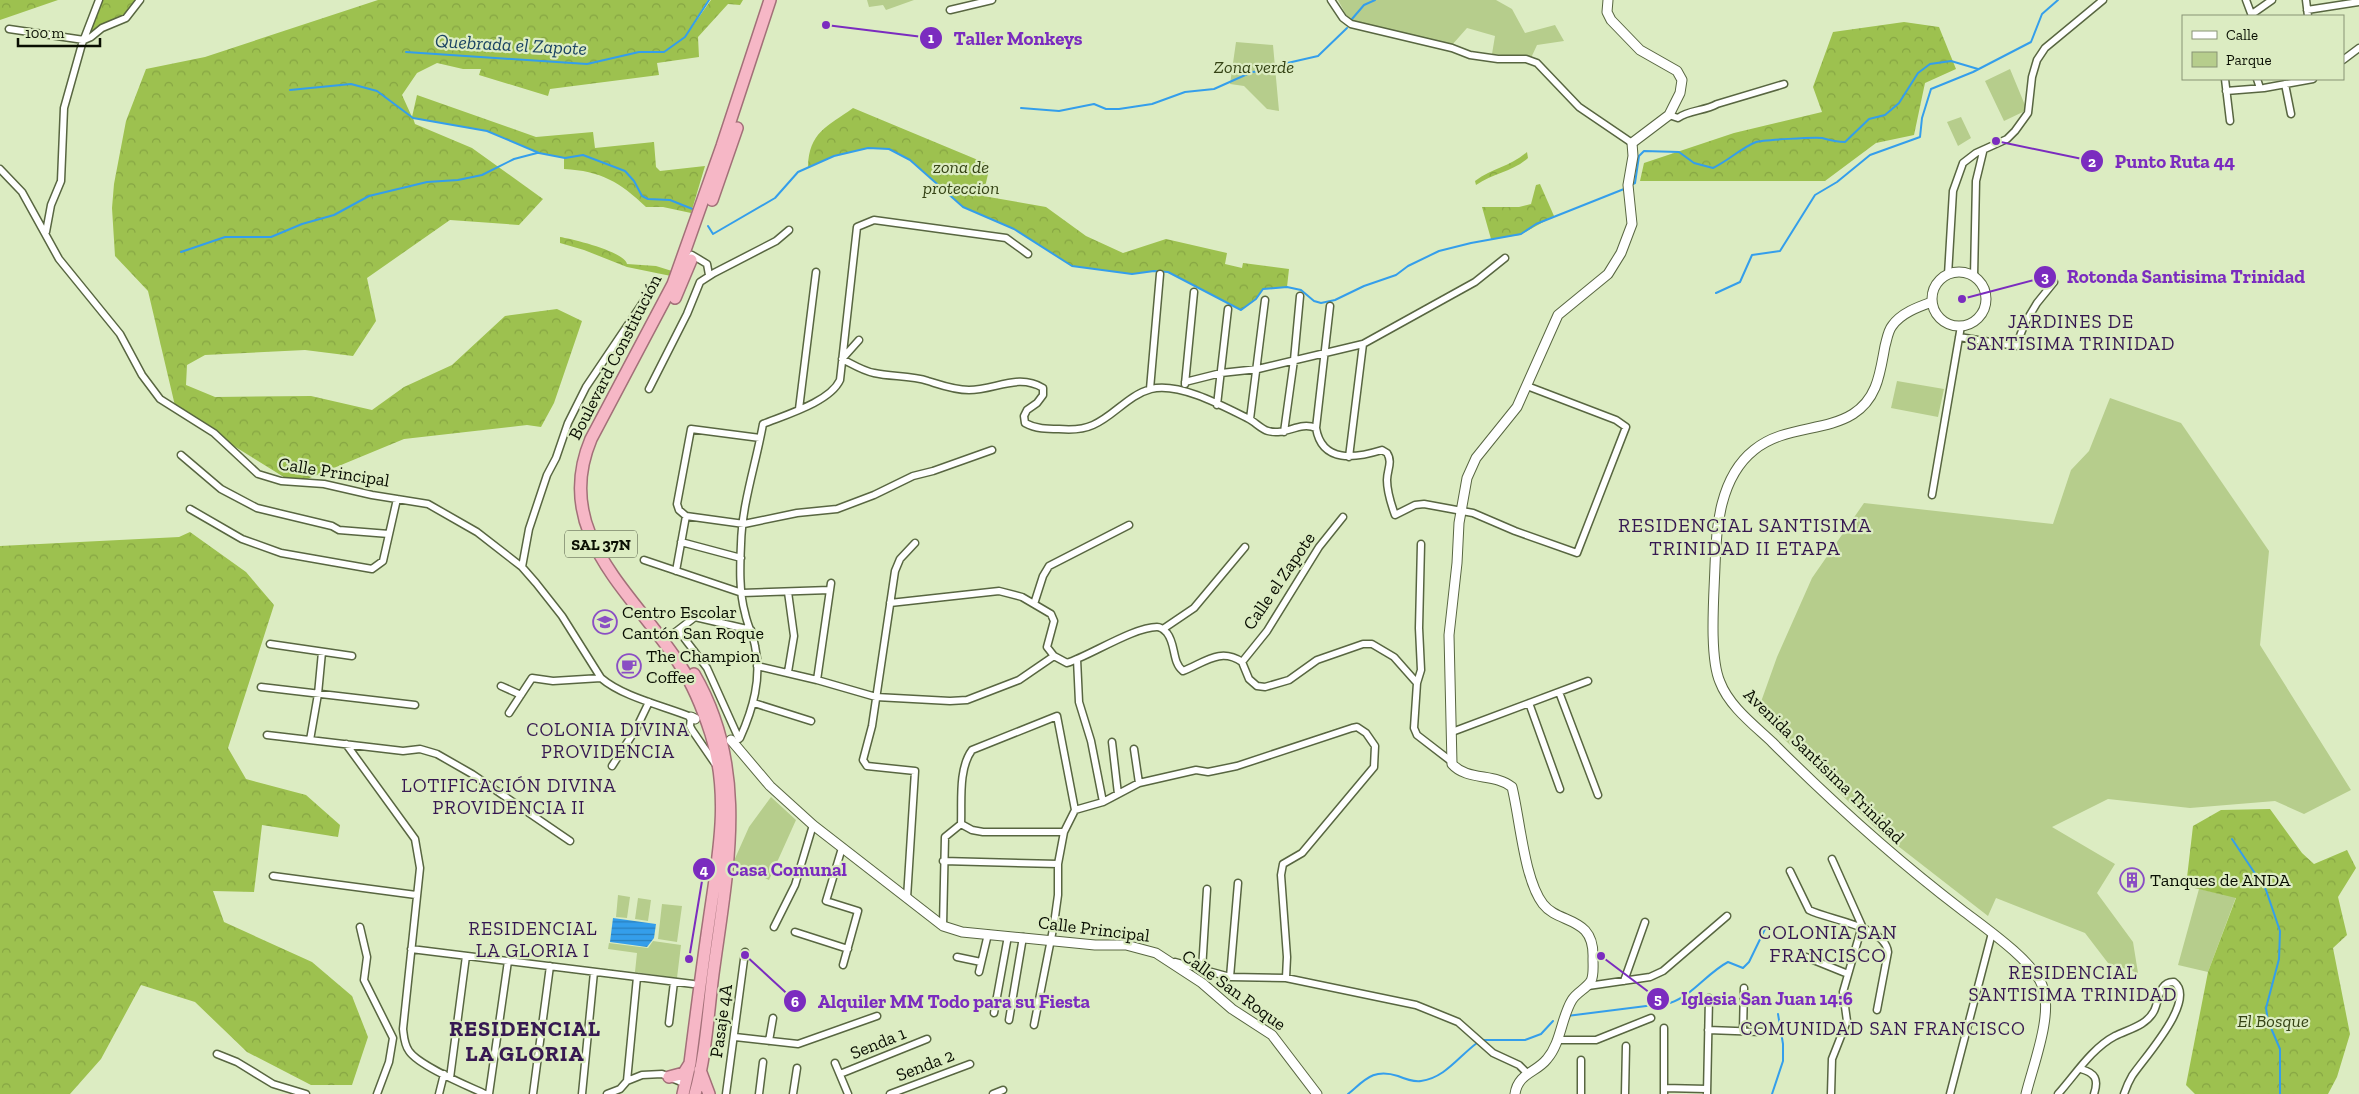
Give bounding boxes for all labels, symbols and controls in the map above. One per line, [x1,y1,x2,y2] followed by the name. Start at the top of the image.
[18,15,100,47] scale bar
[2182,15,2344,80] legend
[918,21,1093,55] callout: Taller Monkeys
[25,24,64,42] text: 100 m
[2226,26,2258,44] text: Calle
[953,27,1083,50] text: Taller Monkeys
[434,29,588,60] water label: Quebrada el Zapote
[928,29,934,47] text: 1
[2226,51,2272,69] text: Parque
[1214,56,1294,78] park label: Zona verde
[2080,144,2245,178] callout: Punto Ruta 44
[2115,150,2235,173] text: Punto Ruta 44
[2088,153,2096,171] text: 2
[922,156,999,199] park label: zona de proteccion
[2032,260,2315,294] callout: Rotonda Santisima Trinidad
[2067,265,2305,288] text: Rotonda Santisima Trinidad
[2041,268,2049,286] text: 3
[564,270,667,444] street label: Boulevard Constitución
[1967,310,2175,355] district label: JARDINES DE SANTISIMA TRINIDAD
[277,452,391,492] street label: Calle Principal
[1618,513,1872,560] district label: RESIDENCIAL SANTISIMA TRINIDAD II ETAPA
[1238,528,1320,634] street label: Calle el Zapote
[565,530,637,558] road number: SAL 37N
[622,601,764,644] place label: Centro Escolar Cantón San Roque
[592,609,618,635] school or university icon: Centro Escolar Cantón San Roque
[646,645,761,688] place label: The Champion Coffee
[616,653,642,679] cafe icon: The Champion Coffee
[1739,684,1909,849] street label: Avenida Santísima Trinidad
[526,718,690,763] district label: COLONIA DIVINA PROVIDENCIA
[401,774,617,819] district label: LOTIFICACIÓN DIVINA PROVIDENCIA II
[692,852,857,886] callout: Casa Comunal
[727,858,848,881] text: Casa Comunal
[700,861,709,879] text: 4
[2119,867,2145,893] building icon: Tanques de ANDA
[2150,869,2291,891] place label: Tanques de ANDA
[1037,911,1151,947] street label: Calle Principal
[468,917,598,962] district label: RESIDENCIAL LA GLORIA I
[1758,920,1898,967] district label: COLONIA SAN FRANCISCO
[1178,945,1290,1035] street label: Calle San Roque
[1969,961,2177,1006] district label: RESIDENCIAL SANTISIMA TRINIDAD
[1646,982,1863,1016] callout: Iglesia San Juan 14:6
[705,983,737,1059] street label: Pasaje 4A
[783,984,1101,1018] callout: Alquiler MM Todo para su Fiesta
[1681,987,1853,1010] text: Iglesia San Juan 14:6
[818,990,1091,1013] text: Alquiler MM Todo para su Fiesta
[1654,990,1662,1008] text: 5
[791,993,799,1011] text: 6
[2237,1010,2309,1032] park label: El Bosque
[449,1015,601,1067] district label: RESIDENCIAL LA GLORIA
[1740,1017,2026,1040] district label: COMUNIDAD SAN FRANCISCO
[847,1022,909,1064] street label: Senda 1
[893,1044,957,1086] street label: Senda 2

